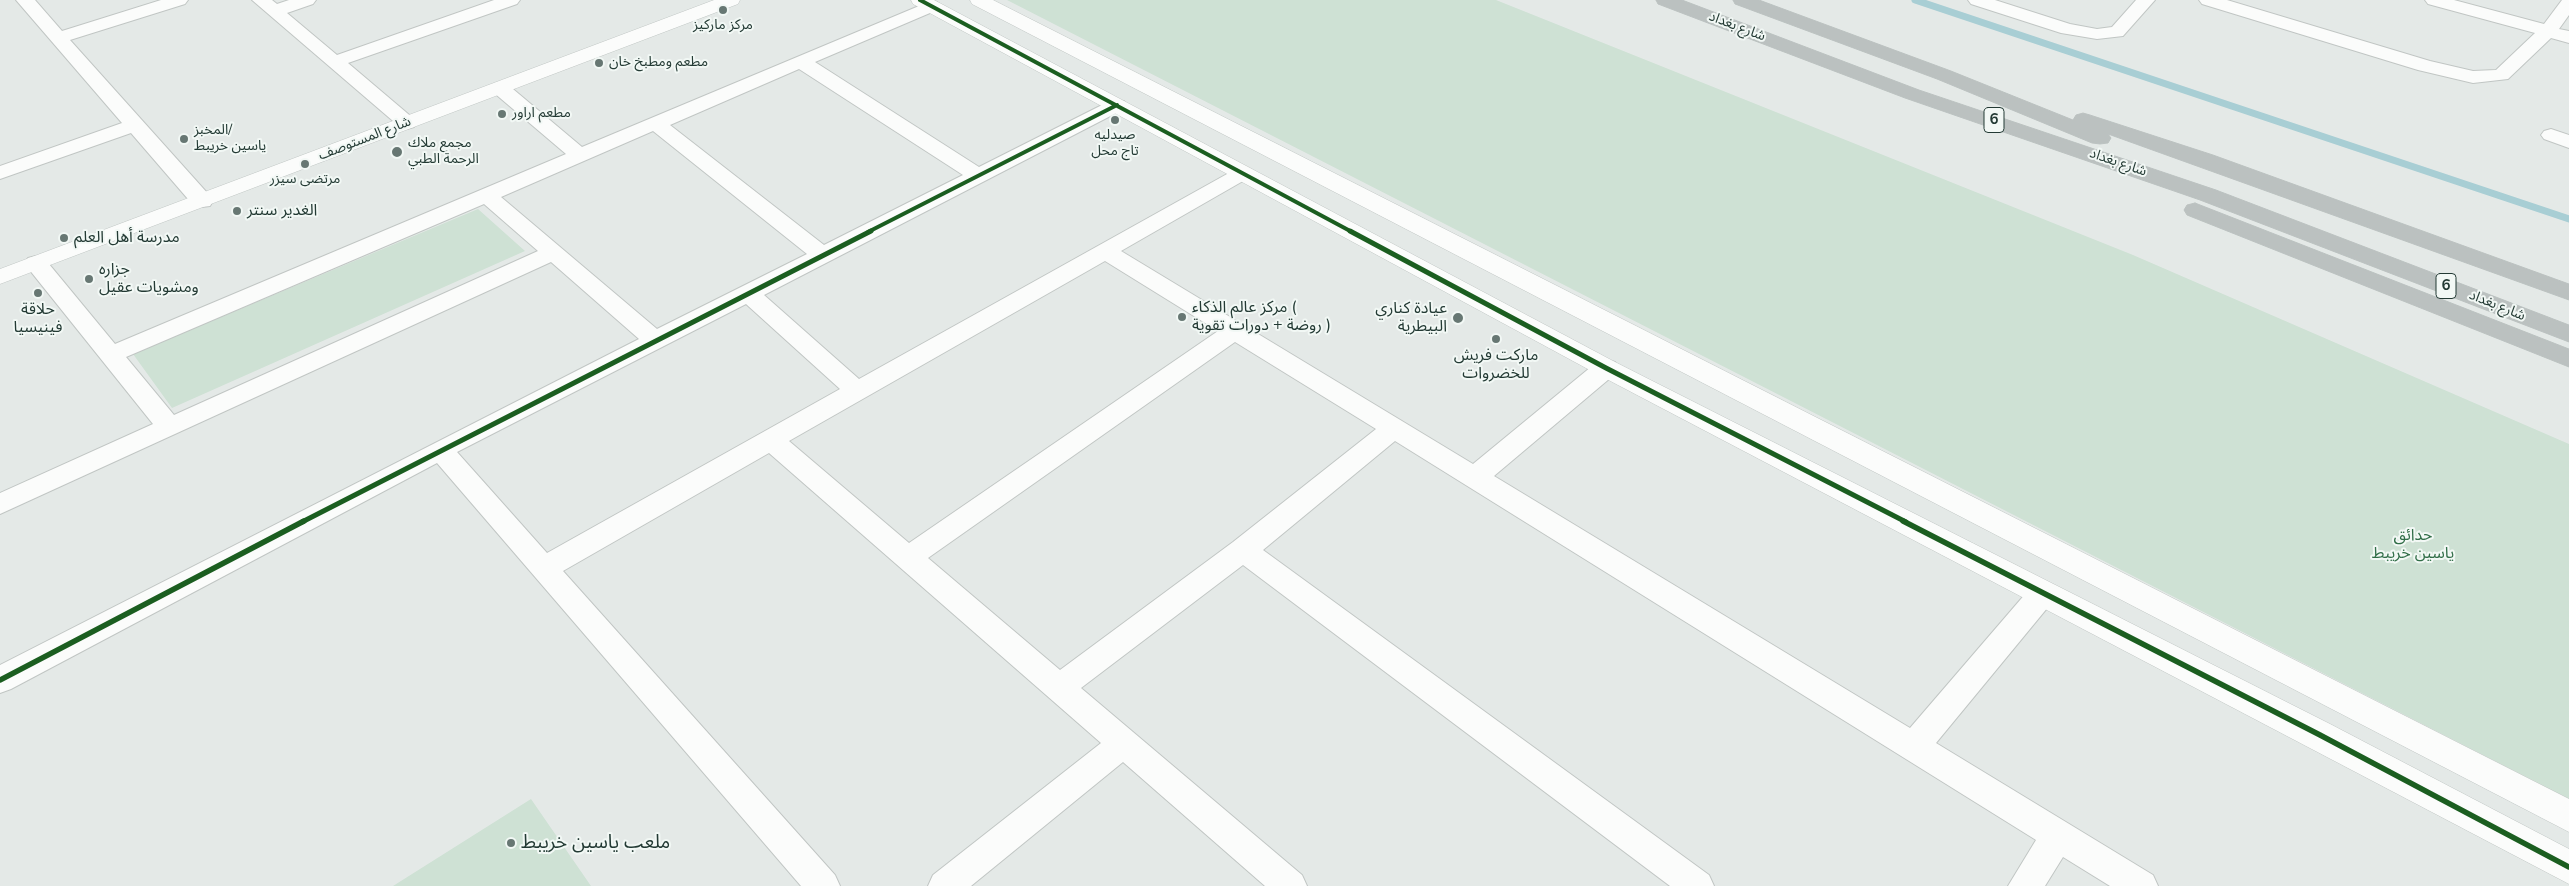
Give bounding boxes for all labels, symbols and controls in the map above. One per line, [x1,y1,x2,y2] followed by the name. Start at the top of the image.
[717,4,729,16] marker: مركز ماركيز
[1706,9,1768,45] street label: شارع بغداد
[693,18,753,34] place label: مركز ماركيز
[609,55,708,71] place label: مطعم ومطبخ خان
[593,57,605,69] marker: مطعم ومطبخ خان
[512,106,571,122] place label: مطعم اراور
[496,108,508,120] marker: مطعم اراور
[1984,108,2004,132] road number: 6
[316,114,414,164] street label: شارع المستوصف
[1109,114,1121,126] marker: صيدليه تاج محل
[194,123,266,156] place label: المخبز/ ياسين خريبط
[1091,128,1139,160] place label: صيدليه تاج محل
[178,133,190,145] marker: المخبز/ ياسين خريبط
[408,136,479,168] place label: مجمع ملاك الرحمة الطبي
[390,145,404,159] marker: مجمع ملاك الرحمة الطبي
[2087,145,2149,181] street label: شارع بغداد
[299,158,311,170] marker: مرتضى سيزر
[270,172,340,188] place label: مرتضى سيزر
[247,201,317,221] place label: الغدير سنتر
[231,205,243,217] marker: الغدير سنتر
[74,228,180,248] place label: مدرسة أهل العلم
[58,232,70,244] marker: مدرسة أهل العلم
[99,260,199,298] place label: جزاره ومشويات عقيل
[83,273,95,285] marker: جزاره ومشويات عقيل
[2436,274,2456,298] road number: 6
[32,287,44,299] marker: حلاقة فينيسيا
[2466,287,2528,325] street label: شارع بغداد
[1192,298,1331,336] place label: مركز عالم الذكاء ( روضة + دورات تقوية )
[1375,299,1447,337] place label: عيادة كناري البيطرية
[14,300,62,338] place label: حلاقة فينيسيا
[1176,311,1188,323] marker: مركز عالم الذكاء ( روضة + دورات تقوية )
[1451,311,1465,325] marker: عيادة كناري البيطرية
[1490,333,1502,345] marker: ماركت فريش للخضروات
[1454,346,1538,384] place label: ماركت فريش للخضروات
[2372,526,2454,564] park label: حدائق ياسين خريبط
[521,832,670,854] place label: ملعب ياسين خريبط
[505,837,517,849] marker: ملعب ياسين خريبط

